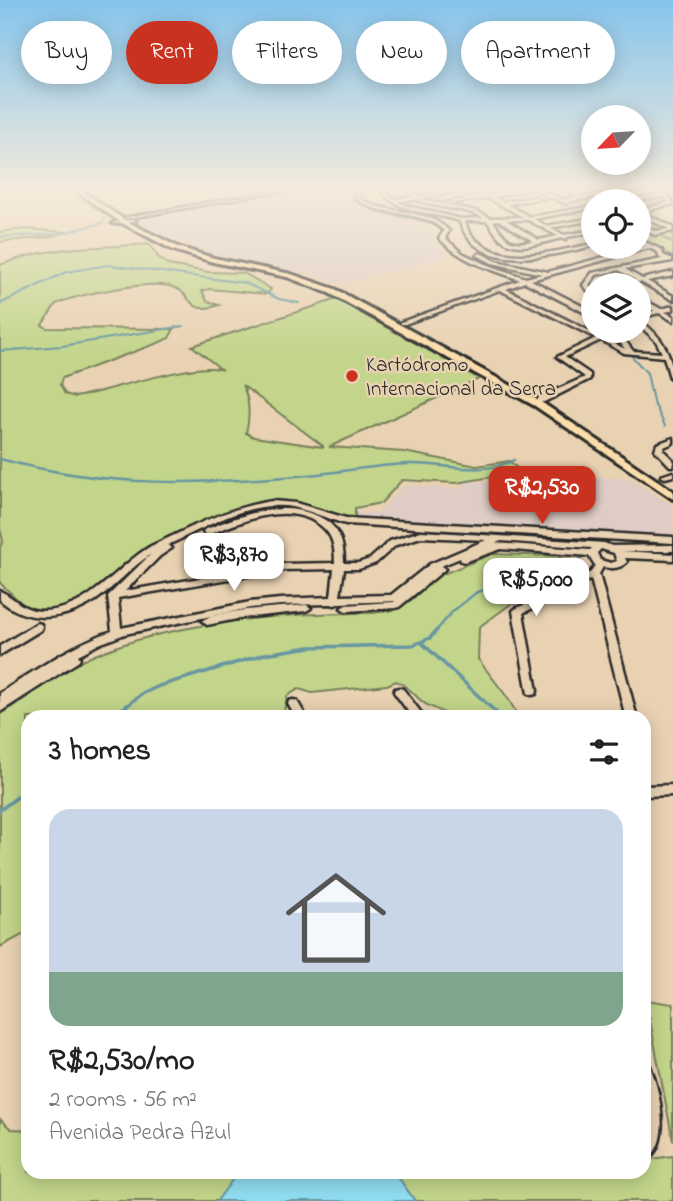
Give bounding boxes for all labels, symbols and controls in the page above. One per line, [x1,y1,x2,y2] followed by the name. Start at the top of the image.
[21,21,112,84] chip: Buy
[126,21,218,84] chip: Rent
[232,21,342,84] chip: Filters
[356,21,447,84] chip: New
[461,21,615,84] chip: Apartment
[581,105,651,175] north arrow
[581,105,651,343] map controls
[581,189,651,259] button: locate
[581,273,651,343] button: layers
[366,351,556,405] place label: Kartódromo Internacional da Serra
[344,368,360,384] marker: Kartódromo Internacional da Serra
[477,466,607,526] pin: R$2,530
[505,472,579,505] text: R$2,530
[169,534,299,593] pin: R$3,870
[200,539,268,572] text: R$3,870
[471,558,601,618] pin: R$5,000
[499,564,573,597] text: R$5,000
[49,730,151,774] text: 3 homes
[585,733,623,771] icon: filters
[273,855,399,981] icon: home
[49,1040,195,1084] text: R$2,530/mo
[49,1084,197,1117] text: 2 rooms · 56 m²
[49,1117,231,1150] text: Avenida Pedra Azul

